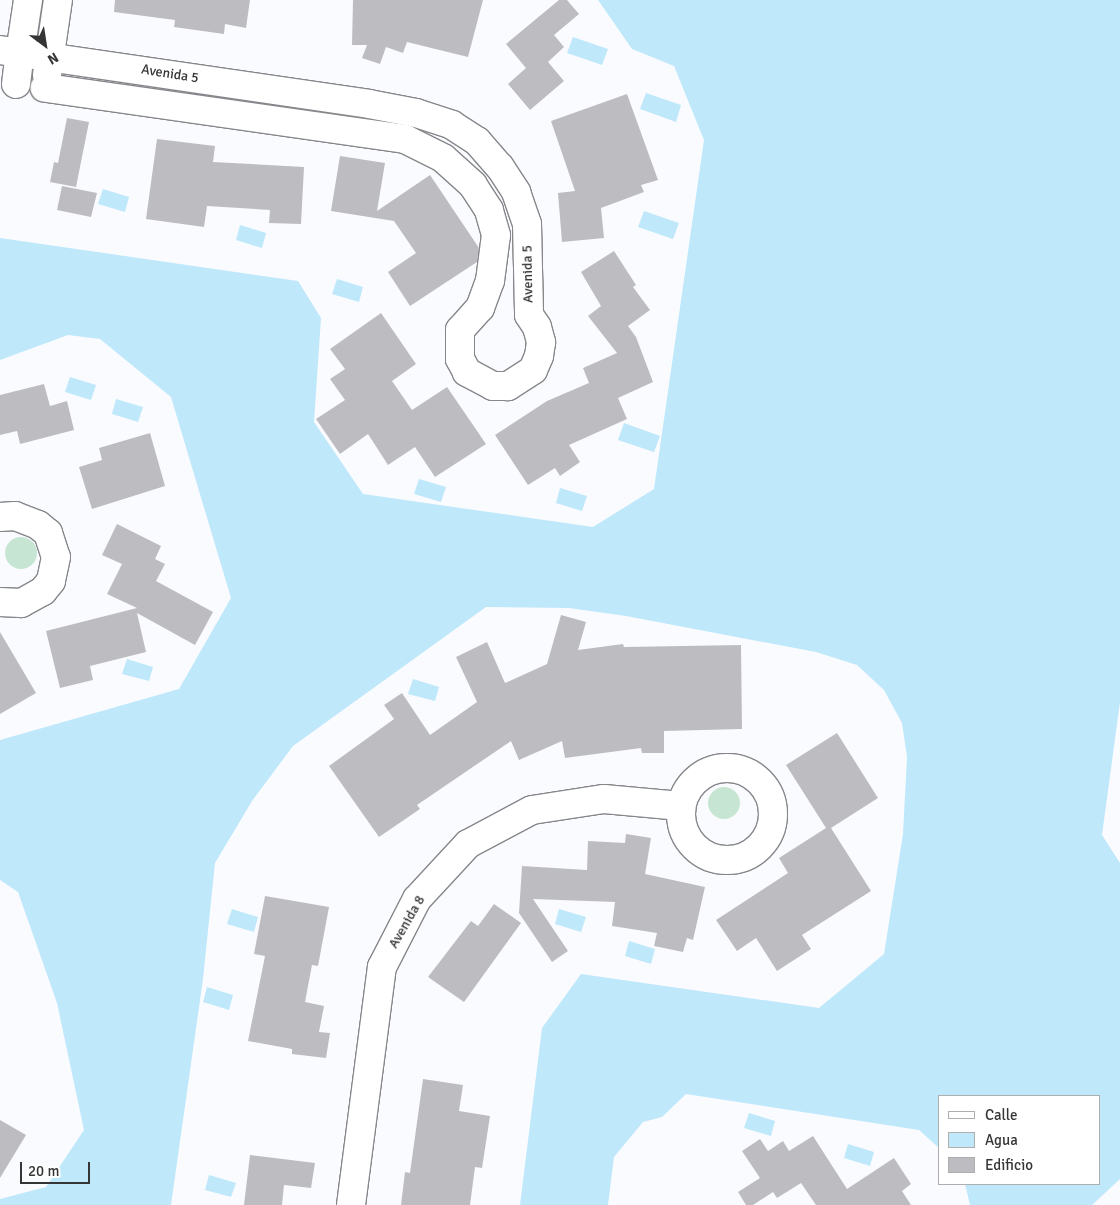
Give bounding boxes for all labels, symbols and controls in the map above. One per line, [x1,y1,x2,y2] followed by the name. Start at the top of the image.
[20,20,70,70] north arrow
[44,48,62,68] text: N
[140,61,200,87] street label: Avenida 5
[519,245,537,303] street label: Avenida 5
[385,893,429,951] street label: Avenida 8
[938,1095,1100,1185] legend
[985,1106,1018,1124] text: Calle
[985,1131,1018,1149] text: Agua
[22,1152,92,1184] scale bar
[985,1156,1033,1174] text: Edificio
[28,1162,59,1180] text: 20 m

